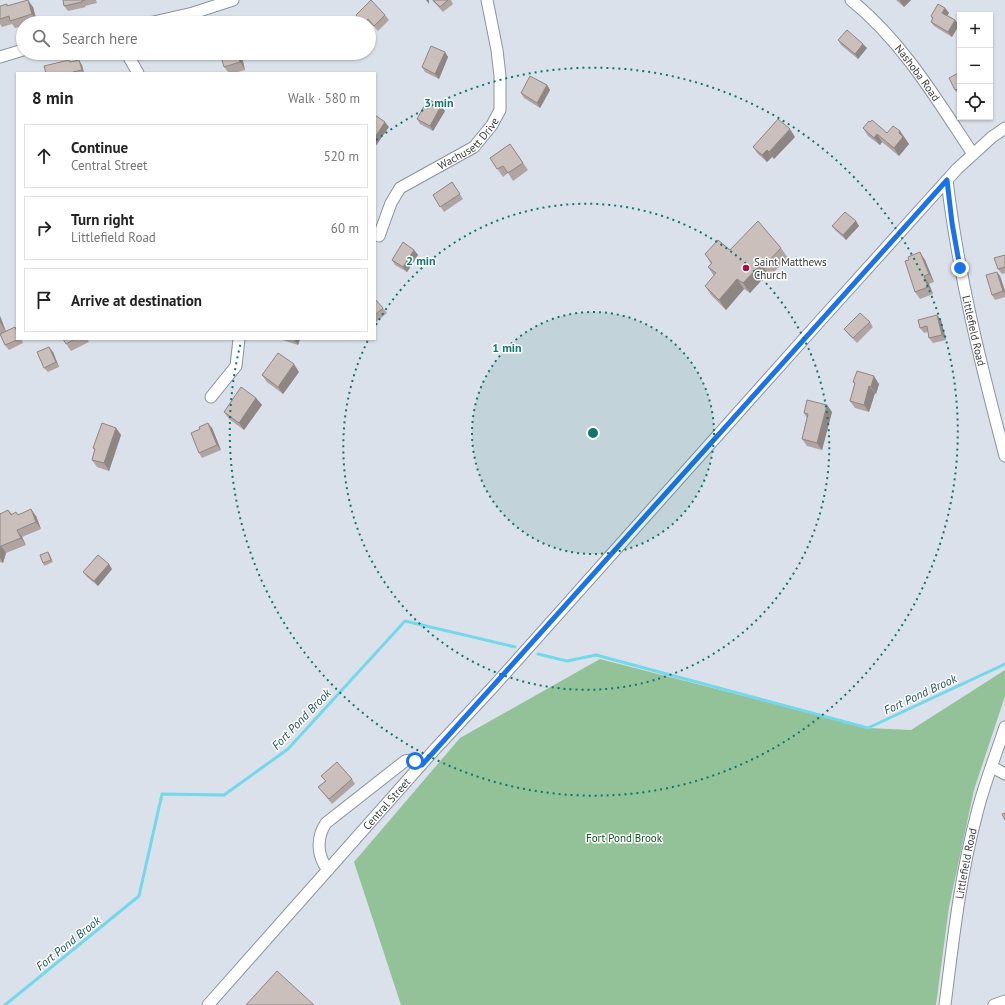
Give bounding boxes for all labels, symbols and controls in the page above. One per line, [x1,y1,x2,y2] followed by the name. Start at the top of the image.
[957,12,993,120] map controls
[957,12,993,48] button: +
[16,16,376,60] search box
[30,27,52,49] icon: search
[62,29,138,48] text: Search here
[892,42,943,104] street label: Nashoba Road
[957,48,993,84] button: −
[957,84,993,120] button: locate
[32,87,73,109] text: 8 min
[288,90,360,107] text: Walk · 580 m
[424,95,454,110] text: 3 min
[435,115,502,173] street label: Wachusett Drive
[71,138,128,157] text: Continue
[33,145,55,167] icon: ahead
[324,148,359,165] text: 520 m
[71,157,147,174] text: Central Street
[71,210,134,229] text: Turn right
[33,217,55,239] icon: right
[331,220,359,237] text: 60 m
[71,229,156,246] text: Littlefield Road
[406,253,436,268] text: 2 min
[754,255,827,282] place label: Saint Matthews Church
[951,259,969,277] route end
[741,263,751,273] marker: Saint Matthews Church
[33,289,55,311] icon: arrive
[71,291,202,310] text: Arrive at destination
[959,294,989,367] street label: Littlefield Road
[492,340,522,355] text: 1 min
[586,426,600,440] centre of rings
[881,670,959,717] water label: Fort Pond Brook
[268,685,334,752] water label: Fort Pond Brook
[406,752,424,770] route start
[360,775,413,833] street label: Central Street
[952,827,980,900] street label: Littlefield Road
[586,831,663,845] park label: Fort Pond Brook
[33,912,104,974] water label: Fort Pond Brook

